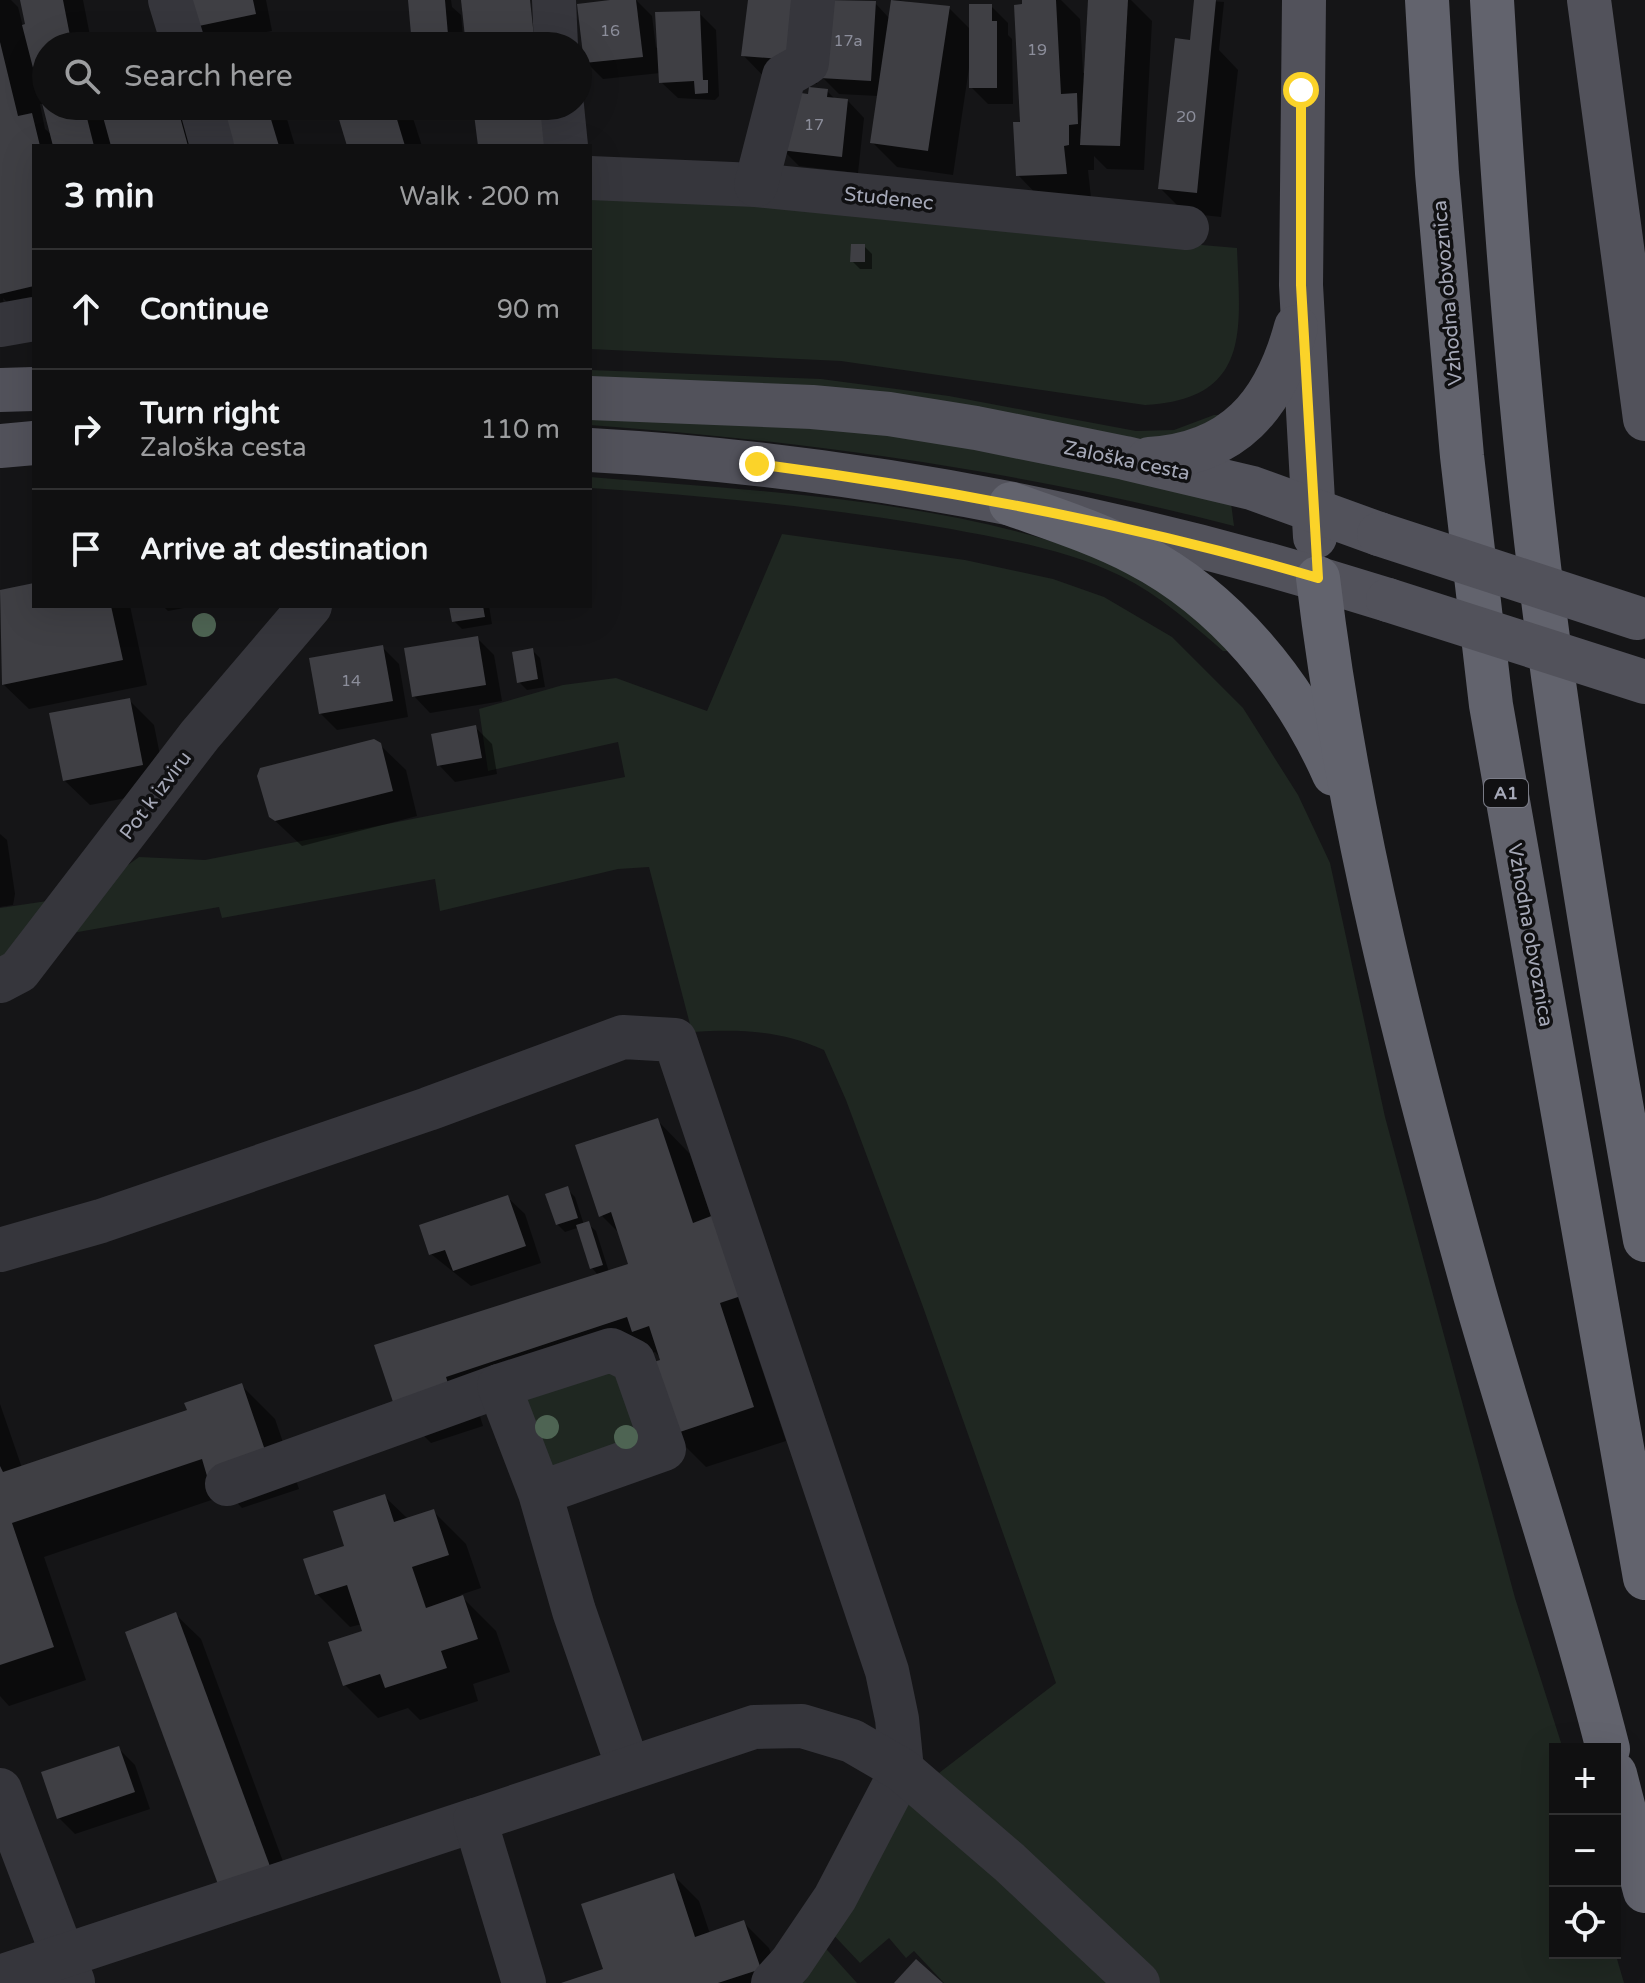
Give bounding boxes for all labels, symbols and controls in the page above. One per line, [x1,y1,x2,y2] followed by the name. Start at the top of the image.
[600,21,620,41] house number: 16
[833,31,863,51] house number: 17a
[32,32,592,120] search box
[1027,40,1047,60] house number: 19
[60,54,104,98] icon: search
[124,58,293,95] text: Search here
[1283,72,1319,108] route start
[1176,107,1196,127] house number: 20
[804,115,824,135] house number: 17
[64,176,155,217] text: 3 min
[400,181,560,212] text: Walk · 200 m
[843,182,935,216] street label: Studenec
[1428,199,1468,386] street label: Vzhodna obvoznica
[64,287,108,331] icon: ahead
[140,291,269,328] text: Continue
[497,294,560,325] text: 90 m
[140,395,280,432] text: Turn right
[64,407,108,451] icon: right
[480,414,560,445] text: 110 m
[140,432,307,463] text: Zaloška cesta
[1062,436,1192,486] street label: Zaloška cesta
[739,446,775,482] route end
[64,527,108,571] icon: arrive
[140,531,428,568] text: Arrive at destination
[341,671,361,691] house number: 14
[115,747,197,845] street label: Pot k izviru
[1484,779,1528,807] road number: A1
[1502,842,1558,1029] street label: Vzhodna obvoznica
[1549,1743,1621,1959] map controls
[1549,1743,1621,1815] button: +
[1549,1815,1621,1887] button: −
[1549,1887,1621,1959] button: locate

